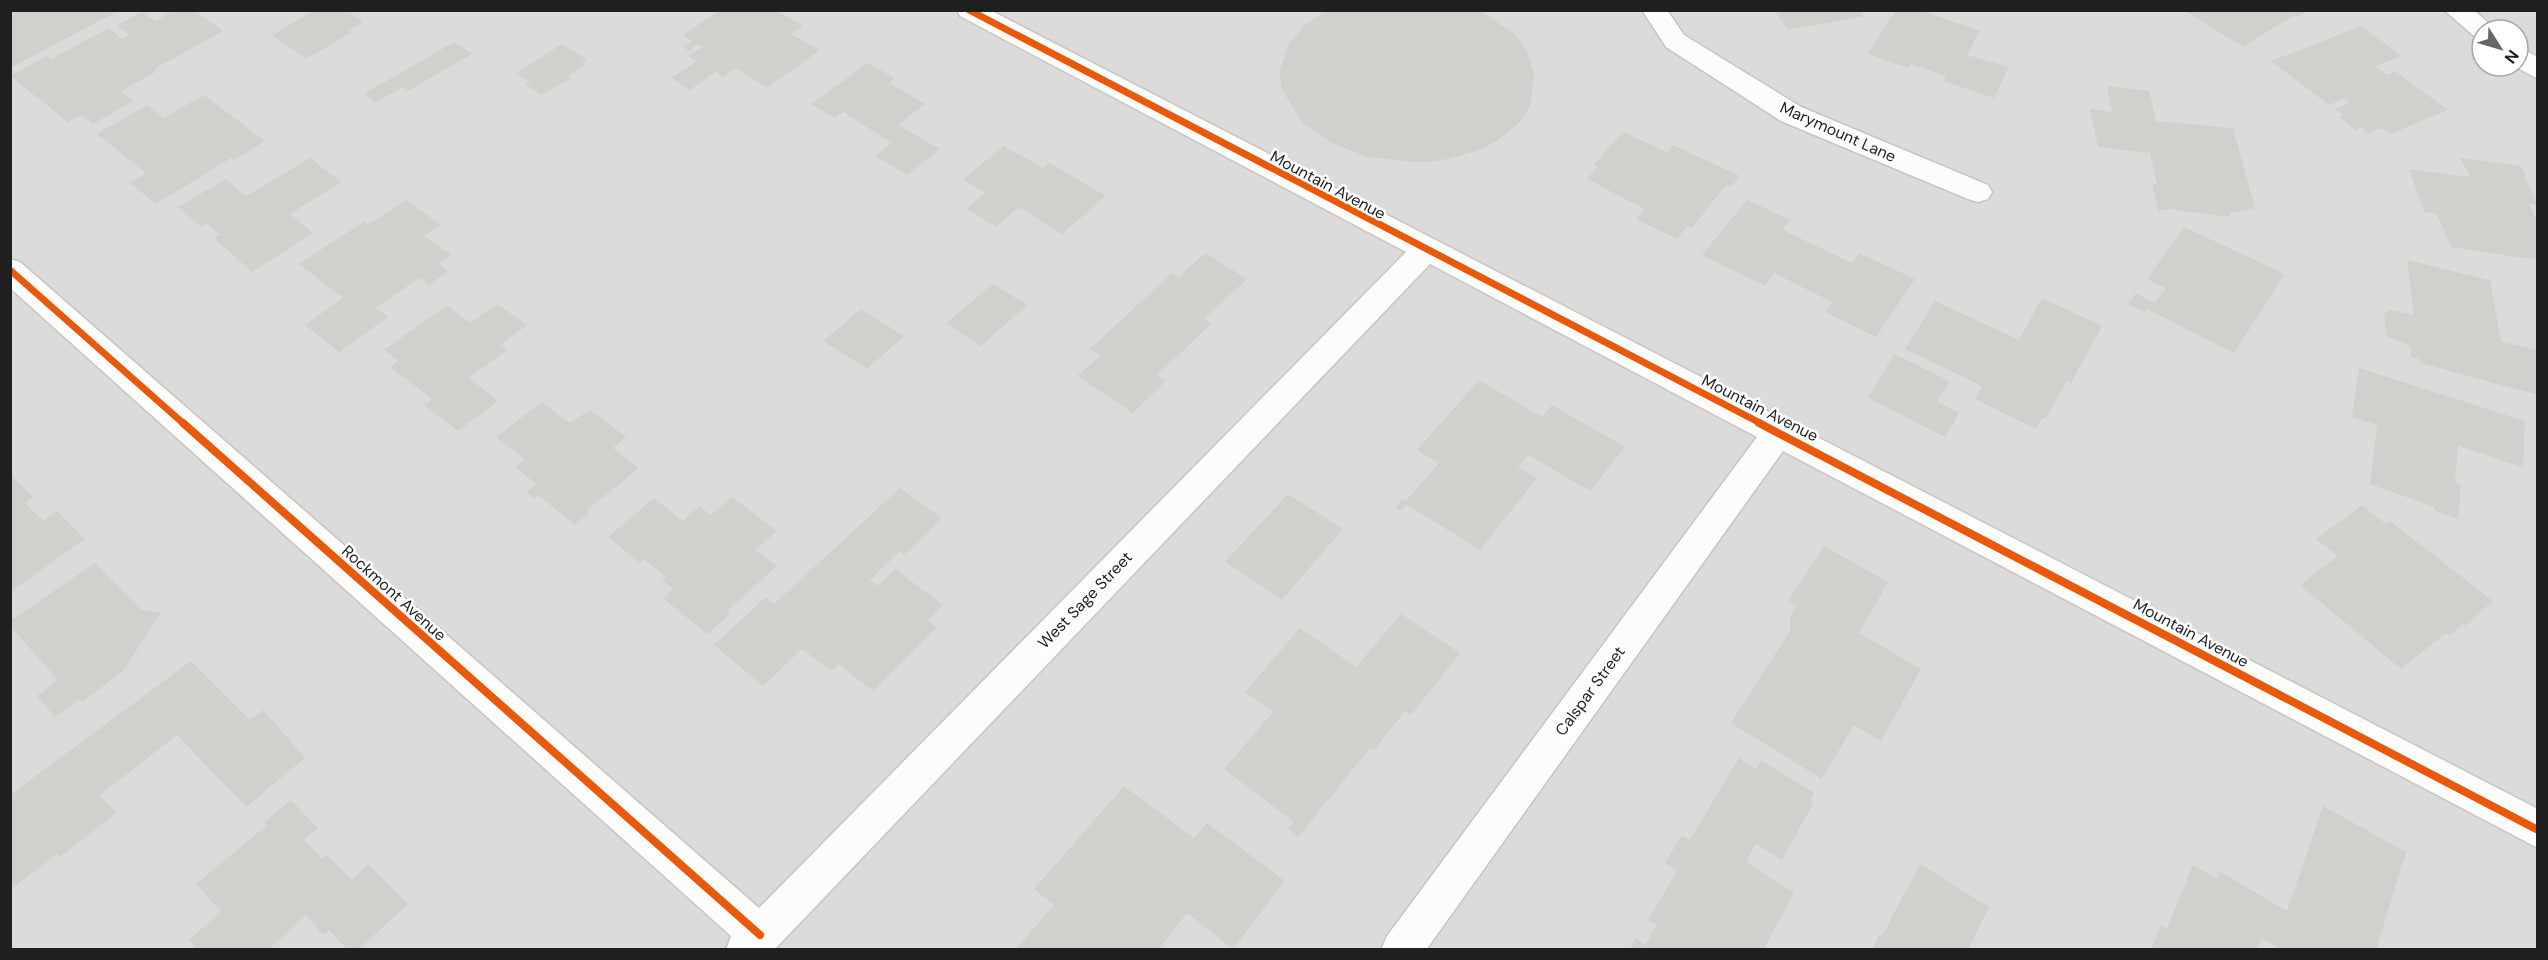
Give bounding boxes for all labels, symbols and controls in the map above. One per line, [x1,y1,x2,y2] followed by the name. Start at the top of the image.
[2470,18,2530,78] north arrow
[2500,46,2523,68] text: N
[1777,97,1899,167] street label: Marymount Lane
[1267,146,1389,224] street label: Mountain Avenue
[1698,370,1822,446] street label: Mountain Avenue
[337,541,451,645] street label: Rockmont Avenue
[1033,547,1137,653] street label: West Sage Street
[2130,594,2252,672] street label: Mountain Avenue
[1550,642,1630,740] street label: Calspar Street

